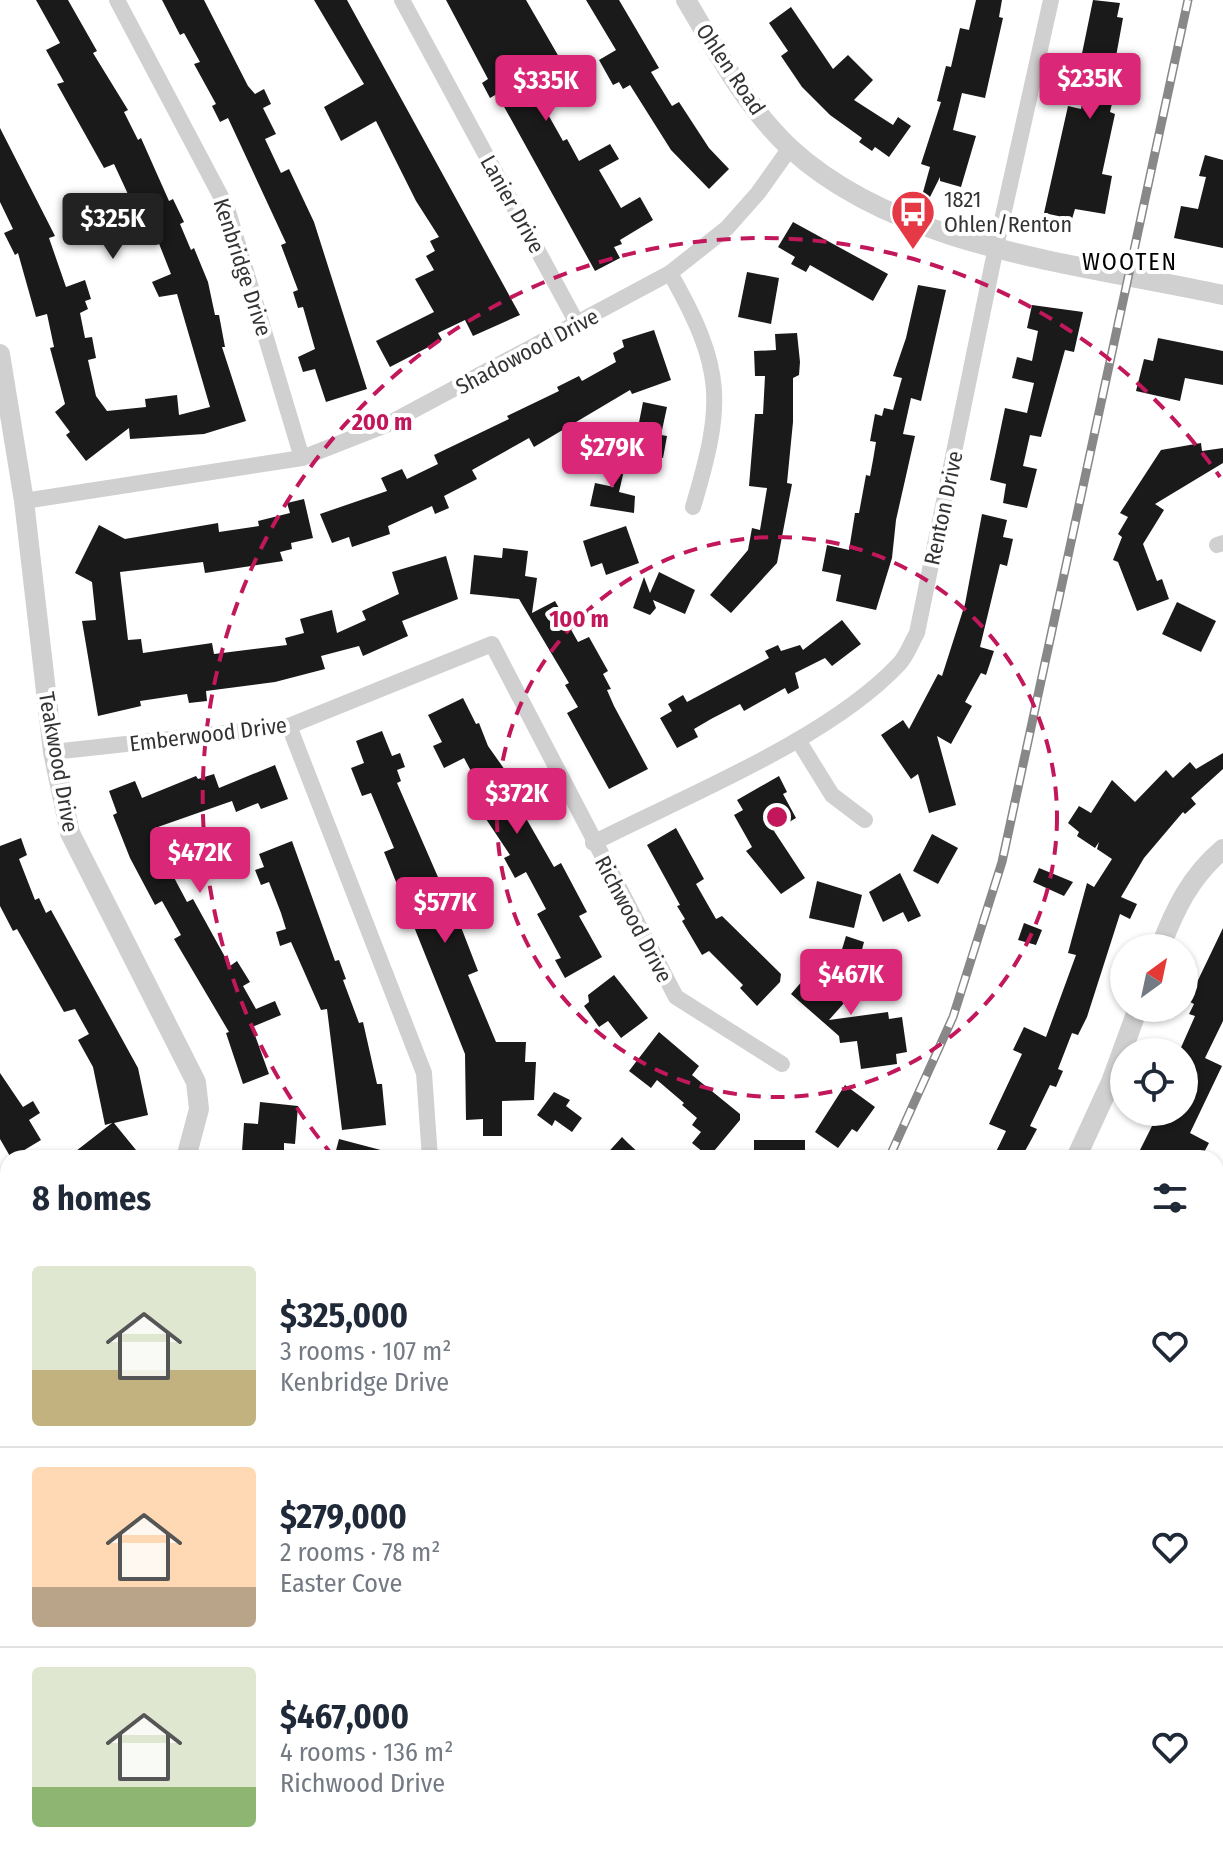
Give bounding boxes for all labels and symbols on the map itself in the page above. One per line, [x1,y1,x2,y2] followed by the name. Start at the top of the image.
[690,18,771,120] street label: Ohlen Road
[1034,53,1146,121] pin: $235K
[490,55,602,123] pin: $335K
[475,151,551,258] street label: Lanier Drive
[944,186,1072,238] place label: 1821 Ohlen/Renton
[889,188,937,251] bus stop icon: 1821 Ohlen/Renton
[57,193,169,261] pin: $325K
[208,195,277,339] street label: Kenbridge Drive
[1082,248,1178,276] district label: WOOTEN
[451,302,603,400] street label: Shadowood Drive
[351,408,412,436] text: 200 m
[556,422,668,490] pin: $279K
[918,449,969,568] street label: Renton Drive
[549,605,609,633] text: 100 m
[33,690,84,834] street label: Teakwood Drive
[128,711,288,758] street label: Emberwood Drive
[461,768,573,836] pin: $372K
[763,803,791,831] centre of rings
[144,827,256,895] pin: $472K
[589,851,678,987] street label: Richwood Drive
[389,877,501,945] pin: $577K
[1110,934,1198,1022] north arrow
[795,949,907,1017] pin: $467K

